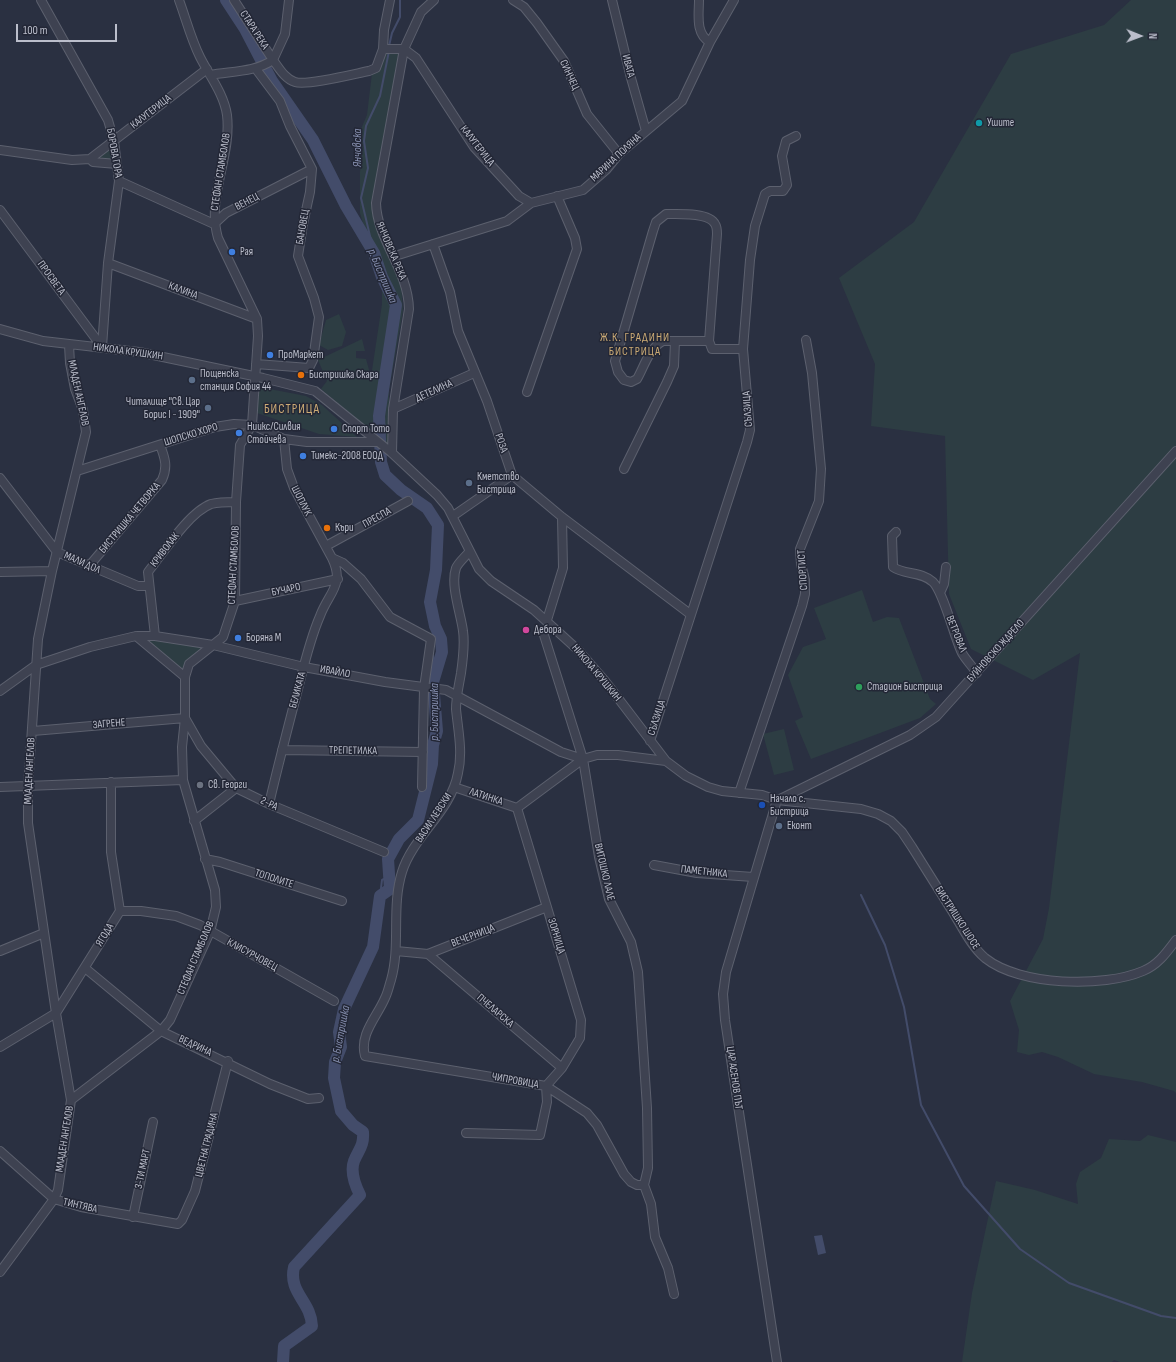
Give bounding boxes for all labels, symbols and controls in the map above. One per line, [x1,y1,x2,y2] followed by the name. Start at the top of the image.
[237,8,271,52] street label: СТАРА РЕКА
[18,16,119,42] scale bar
[1120,16,1160,56] north arrow
[23,23,48,38] text: 100 m
[1146,33,1159,39] text: N
[619,53,637,79] street label: ИВАТА
[556,58,582,92] street label: СИНЧЕЦ
[128,92,174,132] street label: КАЛУГЕРИЦА
[987,116,1014,130] place label: Ушите
[974,118,984,128] marker: Ушите
[457,123,497,169] street label: КАЛУГЕРИЦА
[103,127,125,179] street label: БОРОВА ГОРА
[351,129,365,167] water label: Янчовска
[588,131,644,185] street label: МАРИНА ПОЛЯНА
[208,132,234,212] street label: СТЕФАН СТАМБОЛОВ
[233,190,261,214] street label: ВЕНЕЦ
[293,208,313,246] street label: БАНОВЕЦ
[373,220,409,282] street label: ЯНЧОВСКА РЕКА
[240,245,253,259] place label: Рая
[227,247,237,257] marker: Рая
[364,247,400,305] water label: р. Бистришка
[34,258,68,298] street label: ПРОСВЕТА
[166,279,200,303] street label: КАЛИНА
[600,331,670,359] district label: Ж.К. ГРАДИНИ БИСТРИЦА
[92,341,164,363] street label: НИКОЛА КРУШКИН
[278,348,324,362] place label: ПроМаркет
[265,350,275,360] marker: ПроМаркет
[65,359,91,427] street label: МЛАДЕН АНГЕЛОВ
[200,367,271,393] place label: Пощенска станция София 44
[309,368,378,382] place label: Бистришка Скара
[296,370,306,380] marker: Бистришка Скара
[187,375,197,385] marker: Пощенска станция София 44
[413,377,455,405] street label: ДЕТЕЛИНА
[740,390,756,428] street label: СЪЛЗИЦА
[126,395,200,421] place label: Читалище "Св. Цар Борис I - 1909"
[264,402,320,418] district label: БИСТРИЦА
[203,403,213,413] marker: Читалище "Св. Цар Борис I - 1909"
[247,420,301,446] place label: Ниикс/Силвия Стойчева
[162,421,220,449] street label: ШОПСКО ХОРО
[342,422,390,436] place label: Спорт Тото
[329,424,339,434] marker: Спорт Тото
[234,428,244,438] marker: Ниикс/Силвия Стойчева
[492,432,510,454] street label: РОЗА
[311,449,383,463] place label: Тимекс-2008 ЕООД
[298,451,308,461] marker: Тимекс-2008 ЕООД
[477,470,519,496] place label: Кметство Бистрица
[464,478,474,488] marker: Кметство Бистрица
[97,480,163,556] street label: БИСТРИШКА ЧЕТВОРКА
[288,484,314,518] street label: ШОПЛУК
[361,505,393,531] street label: ПРЕСПА
[335,521,354,535] place label: Къри
[322,523,332,533] marker: Къри
[225,525,243,605] street label: СТЕФАН СТАМБОЛОВ
[148,530,182,570] street label: КРИВОЛАК
[62,549,102,577] street label: МАЛИ ДОЛ
[795,549,811,591] street label: СПОРТИСТ
[270,580,302,600] street label: БУЧАРО
[943,614,969,654] street label: ВЕТРОВАЛ
[964,617,1028,685] street label: БУЙНОВСКО ЖДРЕЛО
[534,623,562,637] place label: Дебора
[521,625,531,635] marker: Дебора
[246,631,281,645] place label: Боряна М
[233,633,243,643] marker: Боряна М
[568,642,624,704] street label: НИКОЛА КРУШКИН
[319,663,351,681] street label: ИВАЙЛО
[287,670,309,710] street label: БЕЛИКАТА
[867,680,943,694] place label: Стадион Бистрица
[854,682,864,692] marker: Стадион Бистрица
[428,683,442,741] water label: р. Бистришка
[645,699,669,737] street label: СЪЛЗИЦА
[92,716,126,732] street label: ЗАГРЕНЕ
[22,737,38,805] street label: МЛАДЕН АНГЕЛОВ
[329,744,377,758] street label: ТРЕПЕТИЛКА
[208,778,247,792] place label: Св. Георги
[195,780,205,790] marker: Св. Георги
[468,785,504,809] street label: ЛАТИНКА
[413,791,455,845] street label: ВАСИЛ ЛЕВСКИ
[770,792,809,818] place label: Начало с. Бистрица
[258,794,280,814] street label: 2-РА
[757,800,767,810] marker: Начало с. Бистрица
[787,819,812,833] place label: Еконт
[774,821,784,831] marker: Еконт
[591,842,617,902] street label: ВИТОШКО ЛАЛЕ
[680,863,728,881] street label: ПАМЕТНИКА
[253,867,295,891] street label: ТОПОЛИТЕ
[932,884,982,952] street label: БИСТРИШКО ШОСЕ
[544,917,568,955] street label: ЗОРНИЦА
[175,919,217,997] street label: СТЕФАН СТАМБОЛОВ
[93,921,117,949] street label: ЯГОДА
[449,922,497,950] street label: ВЕЧЕРНИЦА
[224,936,280,974] street label: КЛИСУРЧОВЕЦ
[474,991,516,1031] street label: ПЧЕЛАРСКА
[328,1004,354,1064] water label: р. Бистришка
[176,1033,214,1059] street label: ВЕДРИНА
[723,1045,745,1111] street label: ЦАР АСЕНОВ ПЪТ
[490,1070,540,1092] street label: ЧИПРОВИЦА
[53,1105,77,1173] street label: МЛАДЕН АНГЕЛОВ
[193,1111,221,1179] street label: ЦВЕТНА ГРАДИНА
[132,1148,154,1190] street label: 3-ТИ МАРТ
[62,1196,98,1216] street label: ТИНТЯВА

